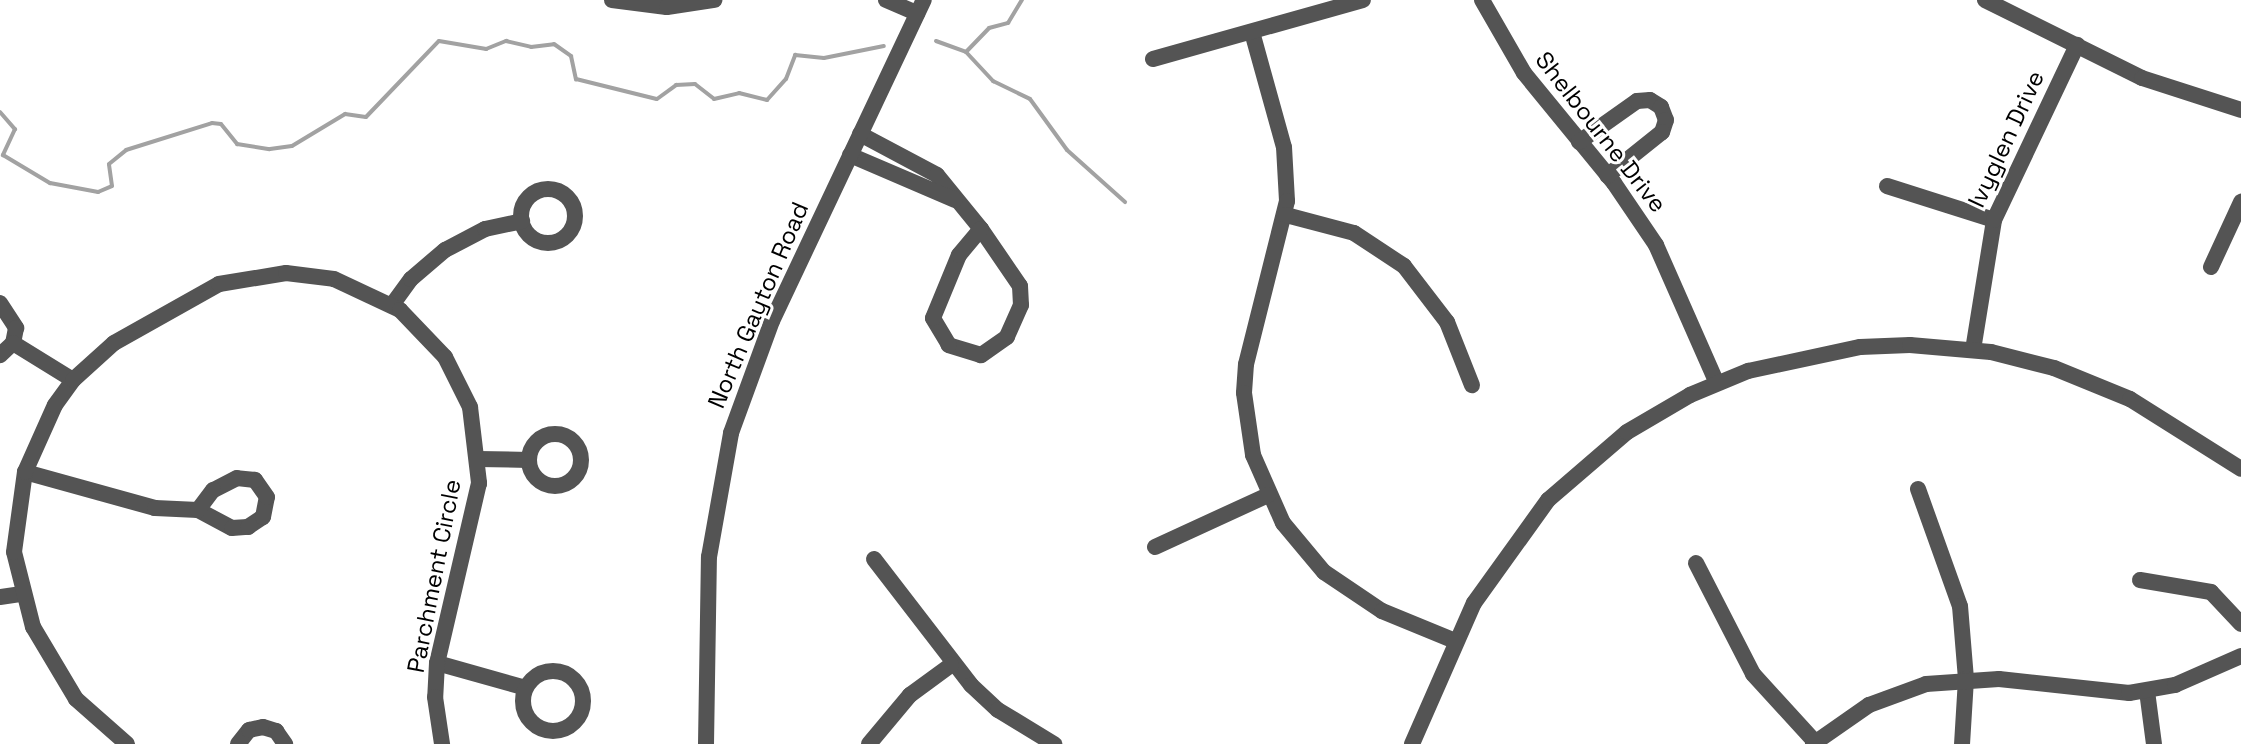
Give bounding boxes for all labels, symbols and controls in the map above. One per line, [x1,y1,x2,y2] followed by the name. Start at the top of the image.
[1529,46,1673,218] street label: Shelbourne Drive
[1962,66,2050,212] street label: Ivyglen Drive
[702,198,814,412] street label: North Gayton Road
[401,477,467,675] street label: Parchment Circle

